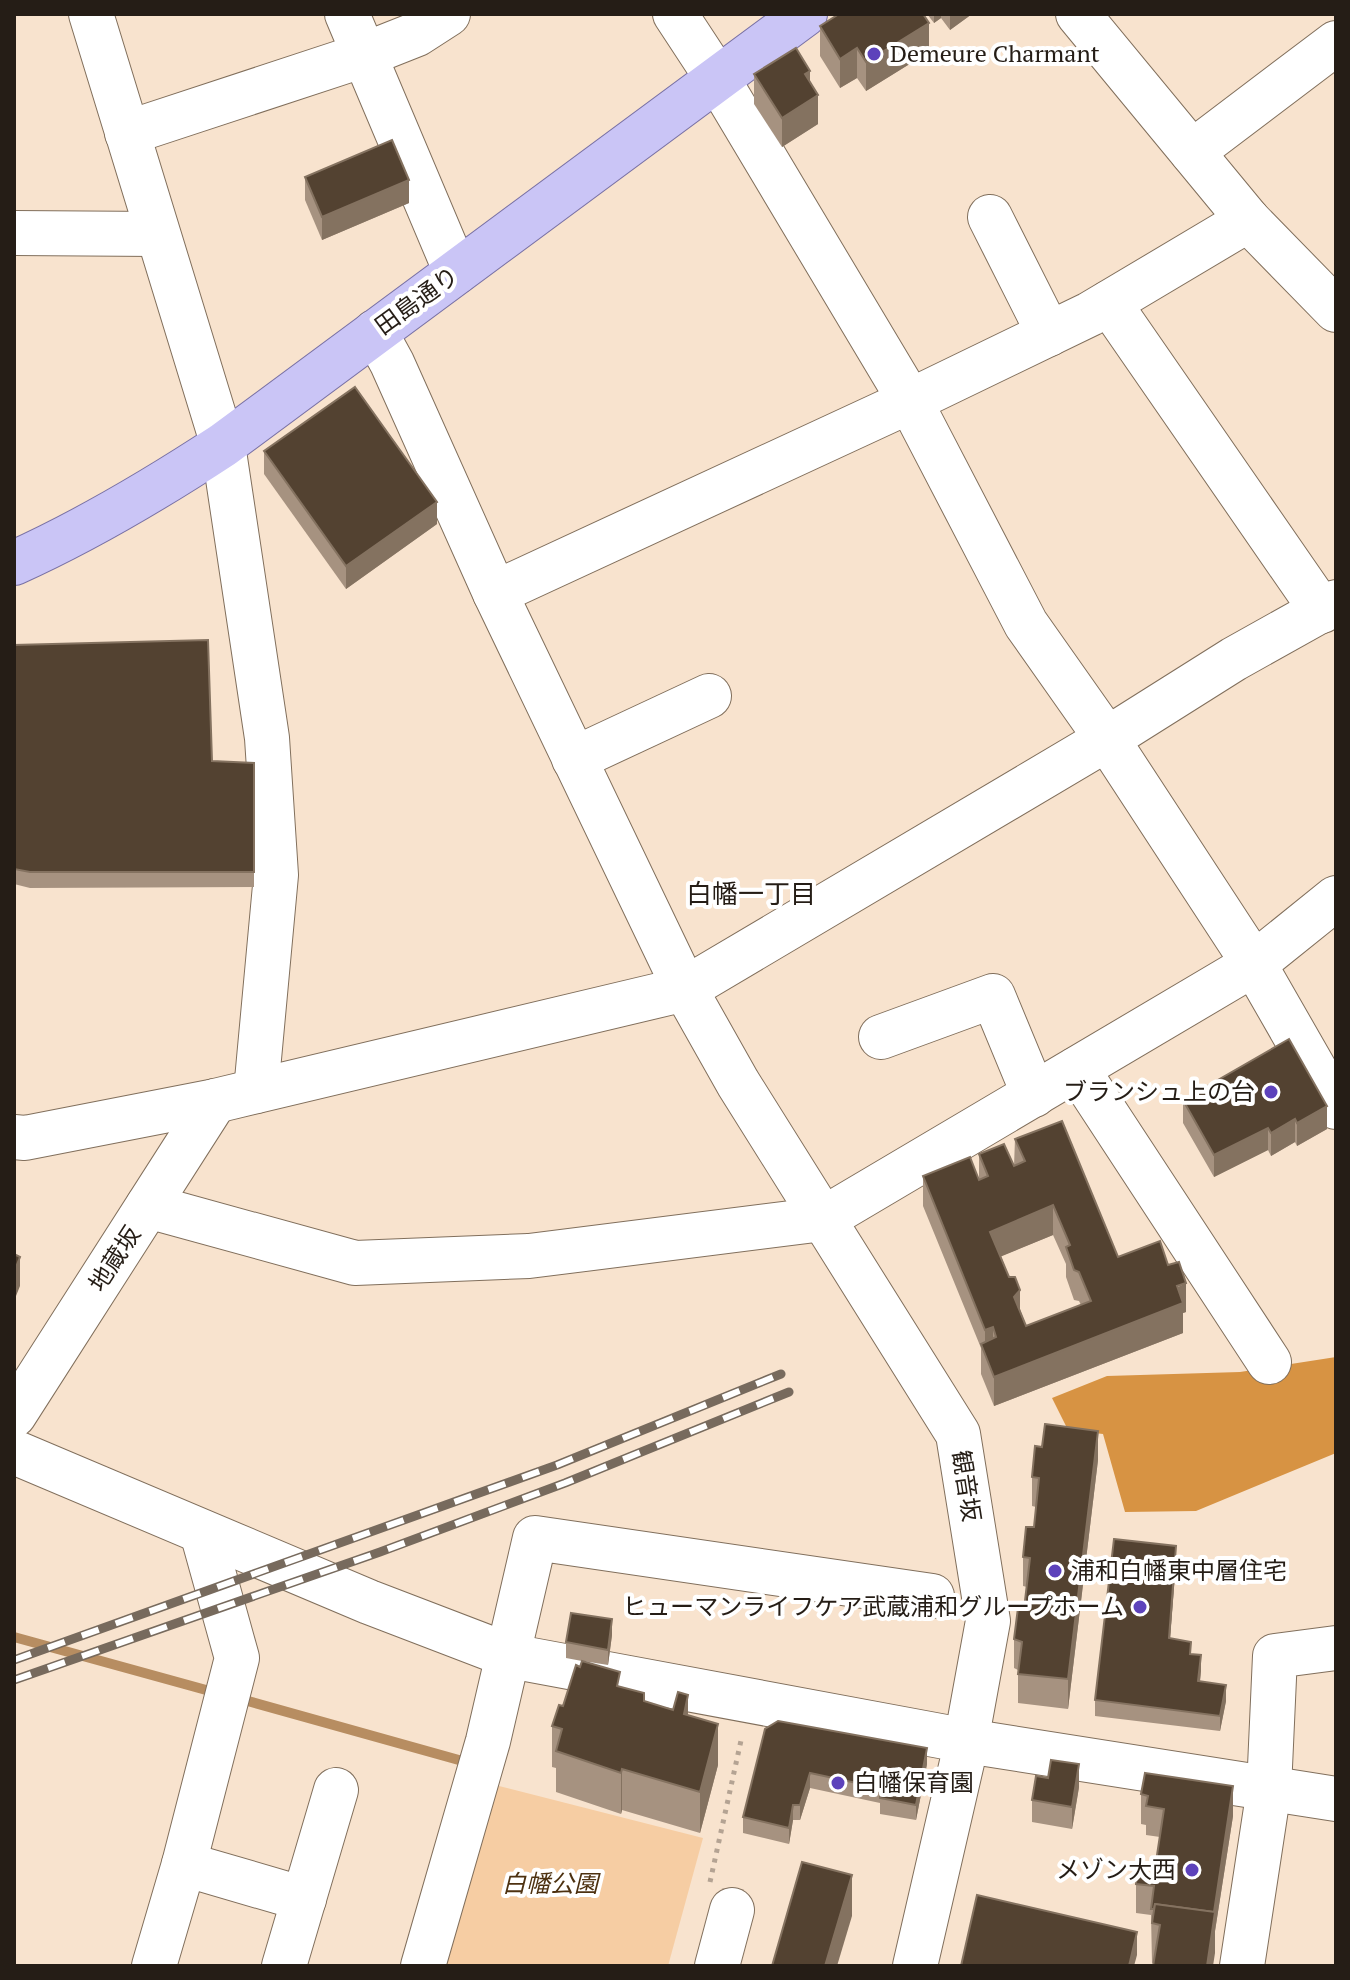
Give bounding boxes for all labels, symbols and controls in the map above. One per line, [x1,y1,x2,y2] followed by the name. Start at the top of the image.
[890,37,1100,69] place label: Demeure Charmant
[865,45,883,63] marker: Demeure Charmant
[368,259,465,341] street label: 田島通り
[686,876,816,910] district label: 白幡一丁目
[1063,1075,1255,1107] place label: ブランシュ上の台
[1262,1083,1280,1101] marker: ブランシュ上の台
[81,1220,147,1297] street label: 地蔵坂
[946,1448,988,1524] street label: 観音坂
[1071,1554,1287,1586] place label: 浦和白幡東中層住宅
[1046,1562,1064,1580] marker: 浦和白幡東中層住宅
[622,1590,1124,1622] place label: ヒューマンライフケア武蔵浦和グループホーム
[1131,1598,1149,1616] marker: ヒューマンライフケア武蔵浦和グループホーム
[854,1766,974,1798] place label: 白幡保育園
[829,1774,847,1792] marker: 白幡保育園
[1056,1853,1176,1885] place label: メゾン大西
[1183,1861,1201,1879] marker: メゾン大西
[502,1867,601,1899] park label: 白幡公園

